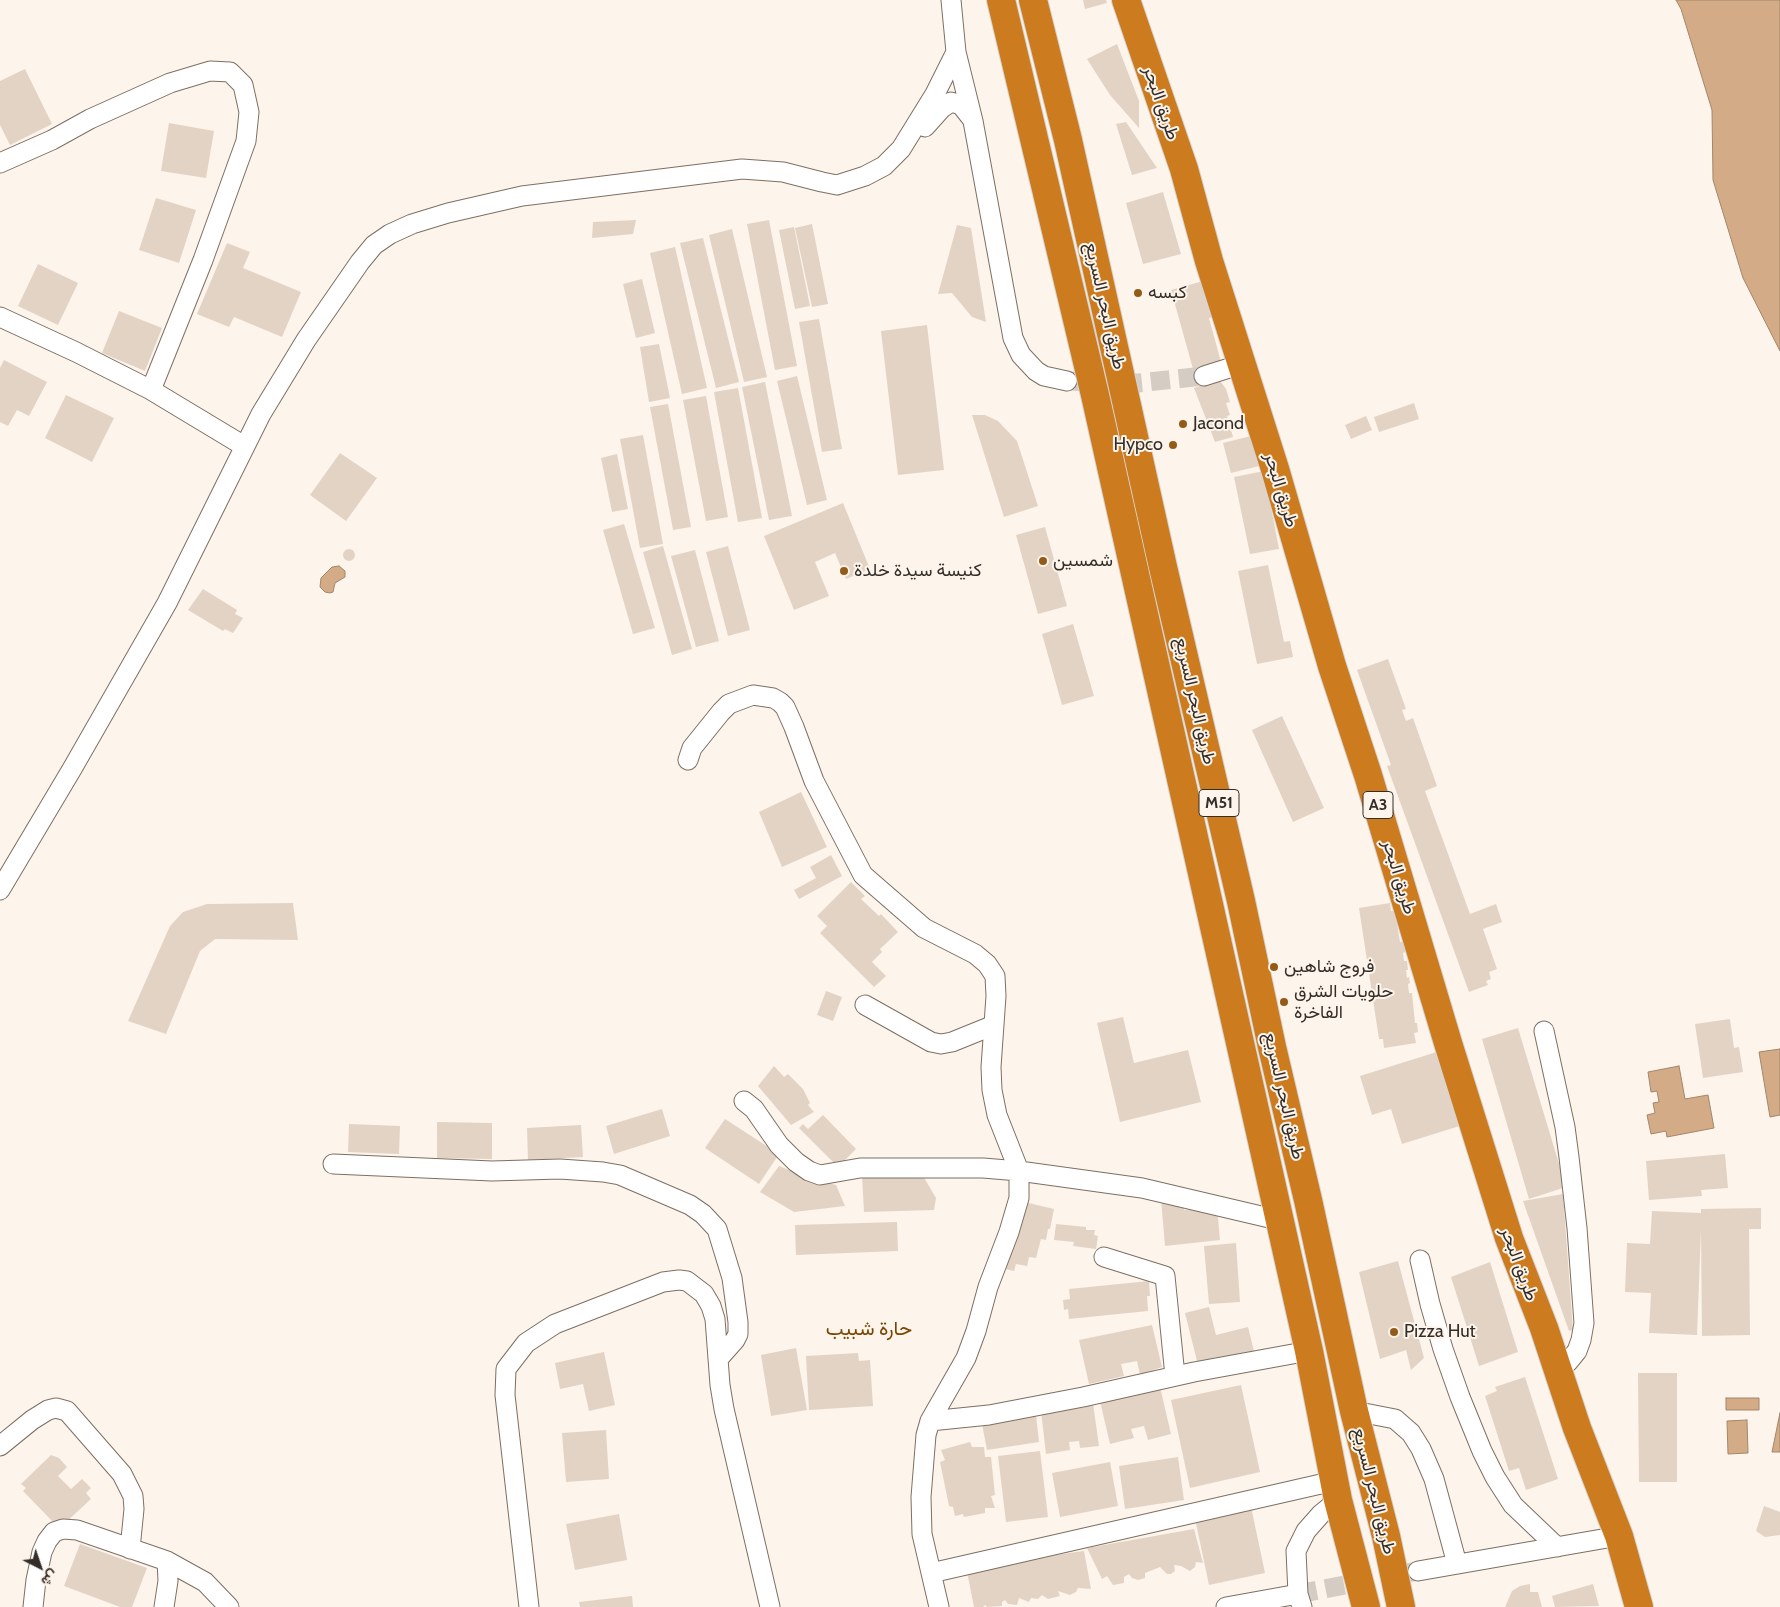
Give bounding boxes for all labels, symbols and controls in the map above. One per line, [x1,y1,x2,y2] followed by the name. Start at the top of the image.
[1138,63,1184,143] street label: طريق البحر
[1080,240,1130,372] street label: طريق البحر السريع
[1148,282,1187,304] place label: كبسه
[1132,287,1144,299] marker: كبسه
[1193,413,1244,435] place label: Jacond
[1177,418,1189,430] marker: Jacond
[1113,434,1163,456] place label: Hypco
[1167,439,1179,451] marker: Hypco
[1259,450,1303,530] street label: طريق البحر
[1053,550,1113,572] place label: شمسين
[1037,555,1049,567] marker: شمسين
[854,560,982,582] place label: كنيسة سيدة خلدة
[838,565,850,577] marker: كنيسة سيدة خلدة
[1170,635,1220,767] street label: طريق البحر السريع
[1199,790,1239,816] road number: M51
[1363,792,1393,818] road number: A3
[1377,837,1421,917] street label: طريق البحر
[1284,956,1375,978] place label: فروج شاهين
[1268,961,1280,973] marker: فروج شاهين
[1294,981,1393,1024] place label: حلويات الشرق الفاخرة
[1278,996,1290,1008] marker: حلويات الشرق الفاخرة
[1259,1030,1309,1162] street label: طريق البحر السريع
[1496,1224,1542,1304] street label: طريق البحر
[826,1317,912,1341] district label: حارة شبيب
[1404,1321,1476,1343] place label: Pizza Hut
[1388,1326,1400,1338] marker: Pizza Hut
[1348,1425,1400,1557] street label: طريق البحر السريع
[15,1542,65,1592] north arrow
[38,1566,62,1591] text: ش

